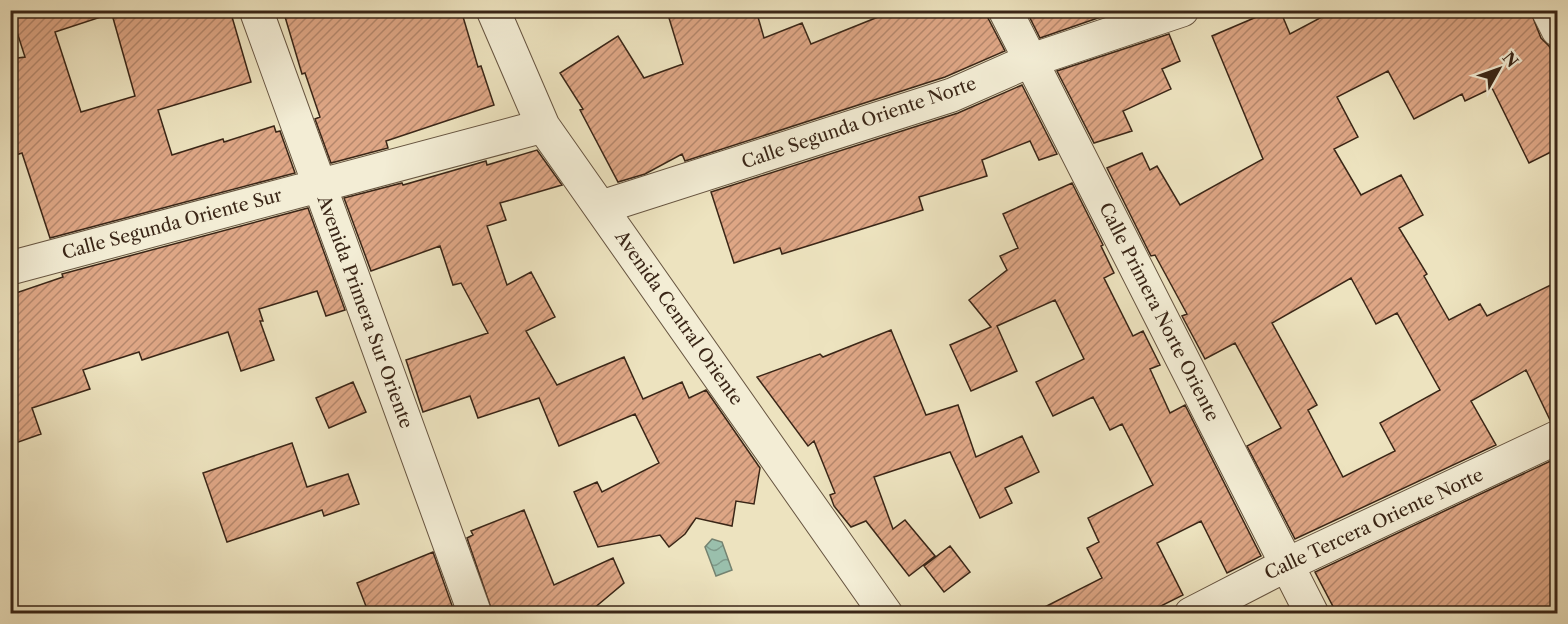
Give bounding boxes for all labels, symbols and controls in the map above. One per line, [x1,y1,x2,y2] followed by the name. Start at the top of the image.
[1469,39,1529,99] north arrow
[1498,48,1523,71] text: N
[739,72,979,174] street label: Calle Segunda Oriente Norte
[60,184,285,264] street label: Calle Segunda Oriente Sur
[312,192,417,432] street label: Avenida Primera Sur Oriente
[1094,199,1224,425] street label: Calle Primera Norte Oriente
[610,226,748,409] street label: Avenida Central Oriente
[1261,464,1487,584] street label: Calle Tercera Oriente Norte

